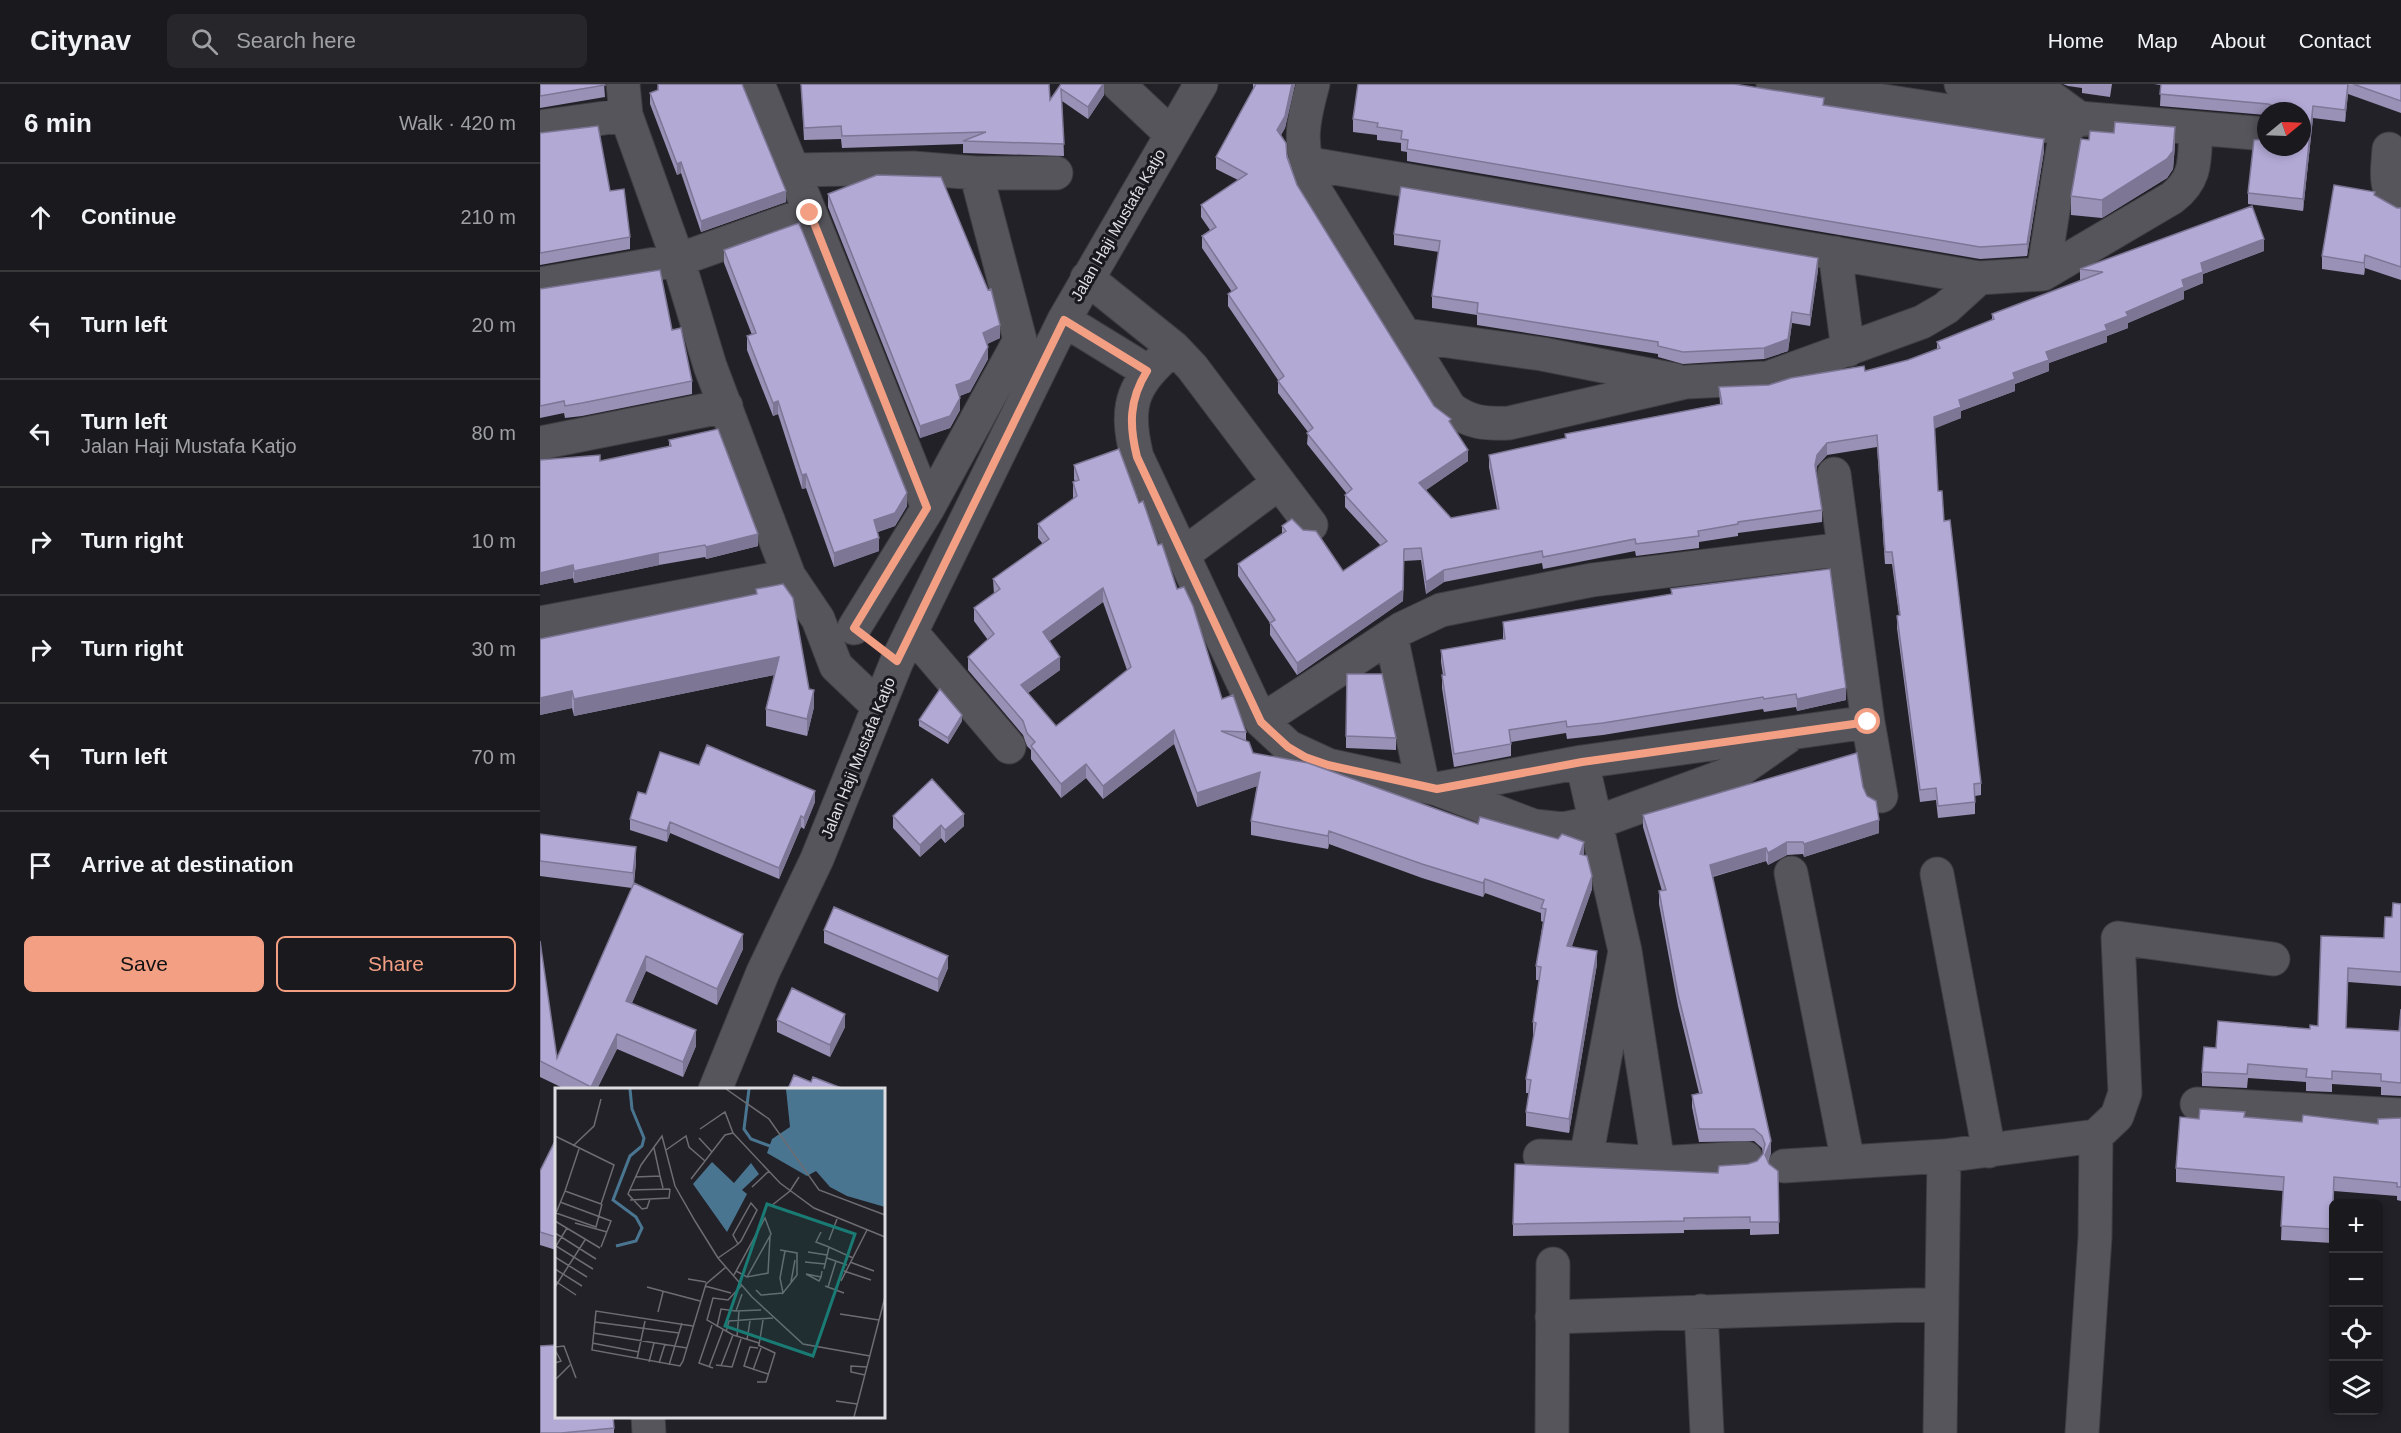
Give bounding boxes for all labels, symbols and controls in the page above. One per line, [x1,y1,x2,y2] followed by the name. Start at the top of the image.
[167,14,587,68] search box
[30,25,131,56] text: Citynav
[188,25,221,58] icon: search
[236,28,356,53] text: Search here
[2048,29,2104,52] text: Home
[2137,29,2178,52] text: Map
[2211,29,2266,52] text: About
[2299,29,2371,52] text: Contact
[2257,102,2311,156] north arrow
[24,108,92,138] text: 6 min
[399,112,516,134] text: Walk · 420 m
[1068,146,1169,304] street label: Jalan Haji Mustafa Katjo
[796,199,822,225] route end
[24,201,57,234] icon: ahead
[81,204,176,229] text: Continue
[460,206,516,228] text: 210 m
[24,309,57,342] icon: left
[81,312,167,337] text: Turn left
[472,314,516,336] text: 20 m
[81,409,167,434] text: Turn left
[24,417,57,450] icon: left
[472,422,516,444] text: 80 m
[81,435,297,457] text: Jalan Haji Mustafa Katjo
[24,525,57,558] icon: right
[81,528,183,553] text: Turn right
[472,530,516,552] text: 10 m
[24,633,57,666] icon: right
[81,636,183,661] text: Turn right
[472,638,516,660] text: 30 m
[818,675,898,841] street label: Jalan Haji Mustafa Katjo
[1854,708,1880,734] route start
[24,741,57,774] icon: left
[81,744,167,769] text: Turn left
[472,746,516,768] text: 70 m
[24,849,57,882] icon: arrive
[81,852,294,877] text: Arrive at destination
[24,936,264,992] button: Save
[276,936,516,992] button: Share
[555,1088,885,1418] inset map
[2329,1199,2383,1415] map controls
[2329,1199,2383,1253] button: +
[2329,1253,2383,1307] button: −
[2329,1307,2383,1361] button: locate
[2329,1361,2383,1415] button: layers

